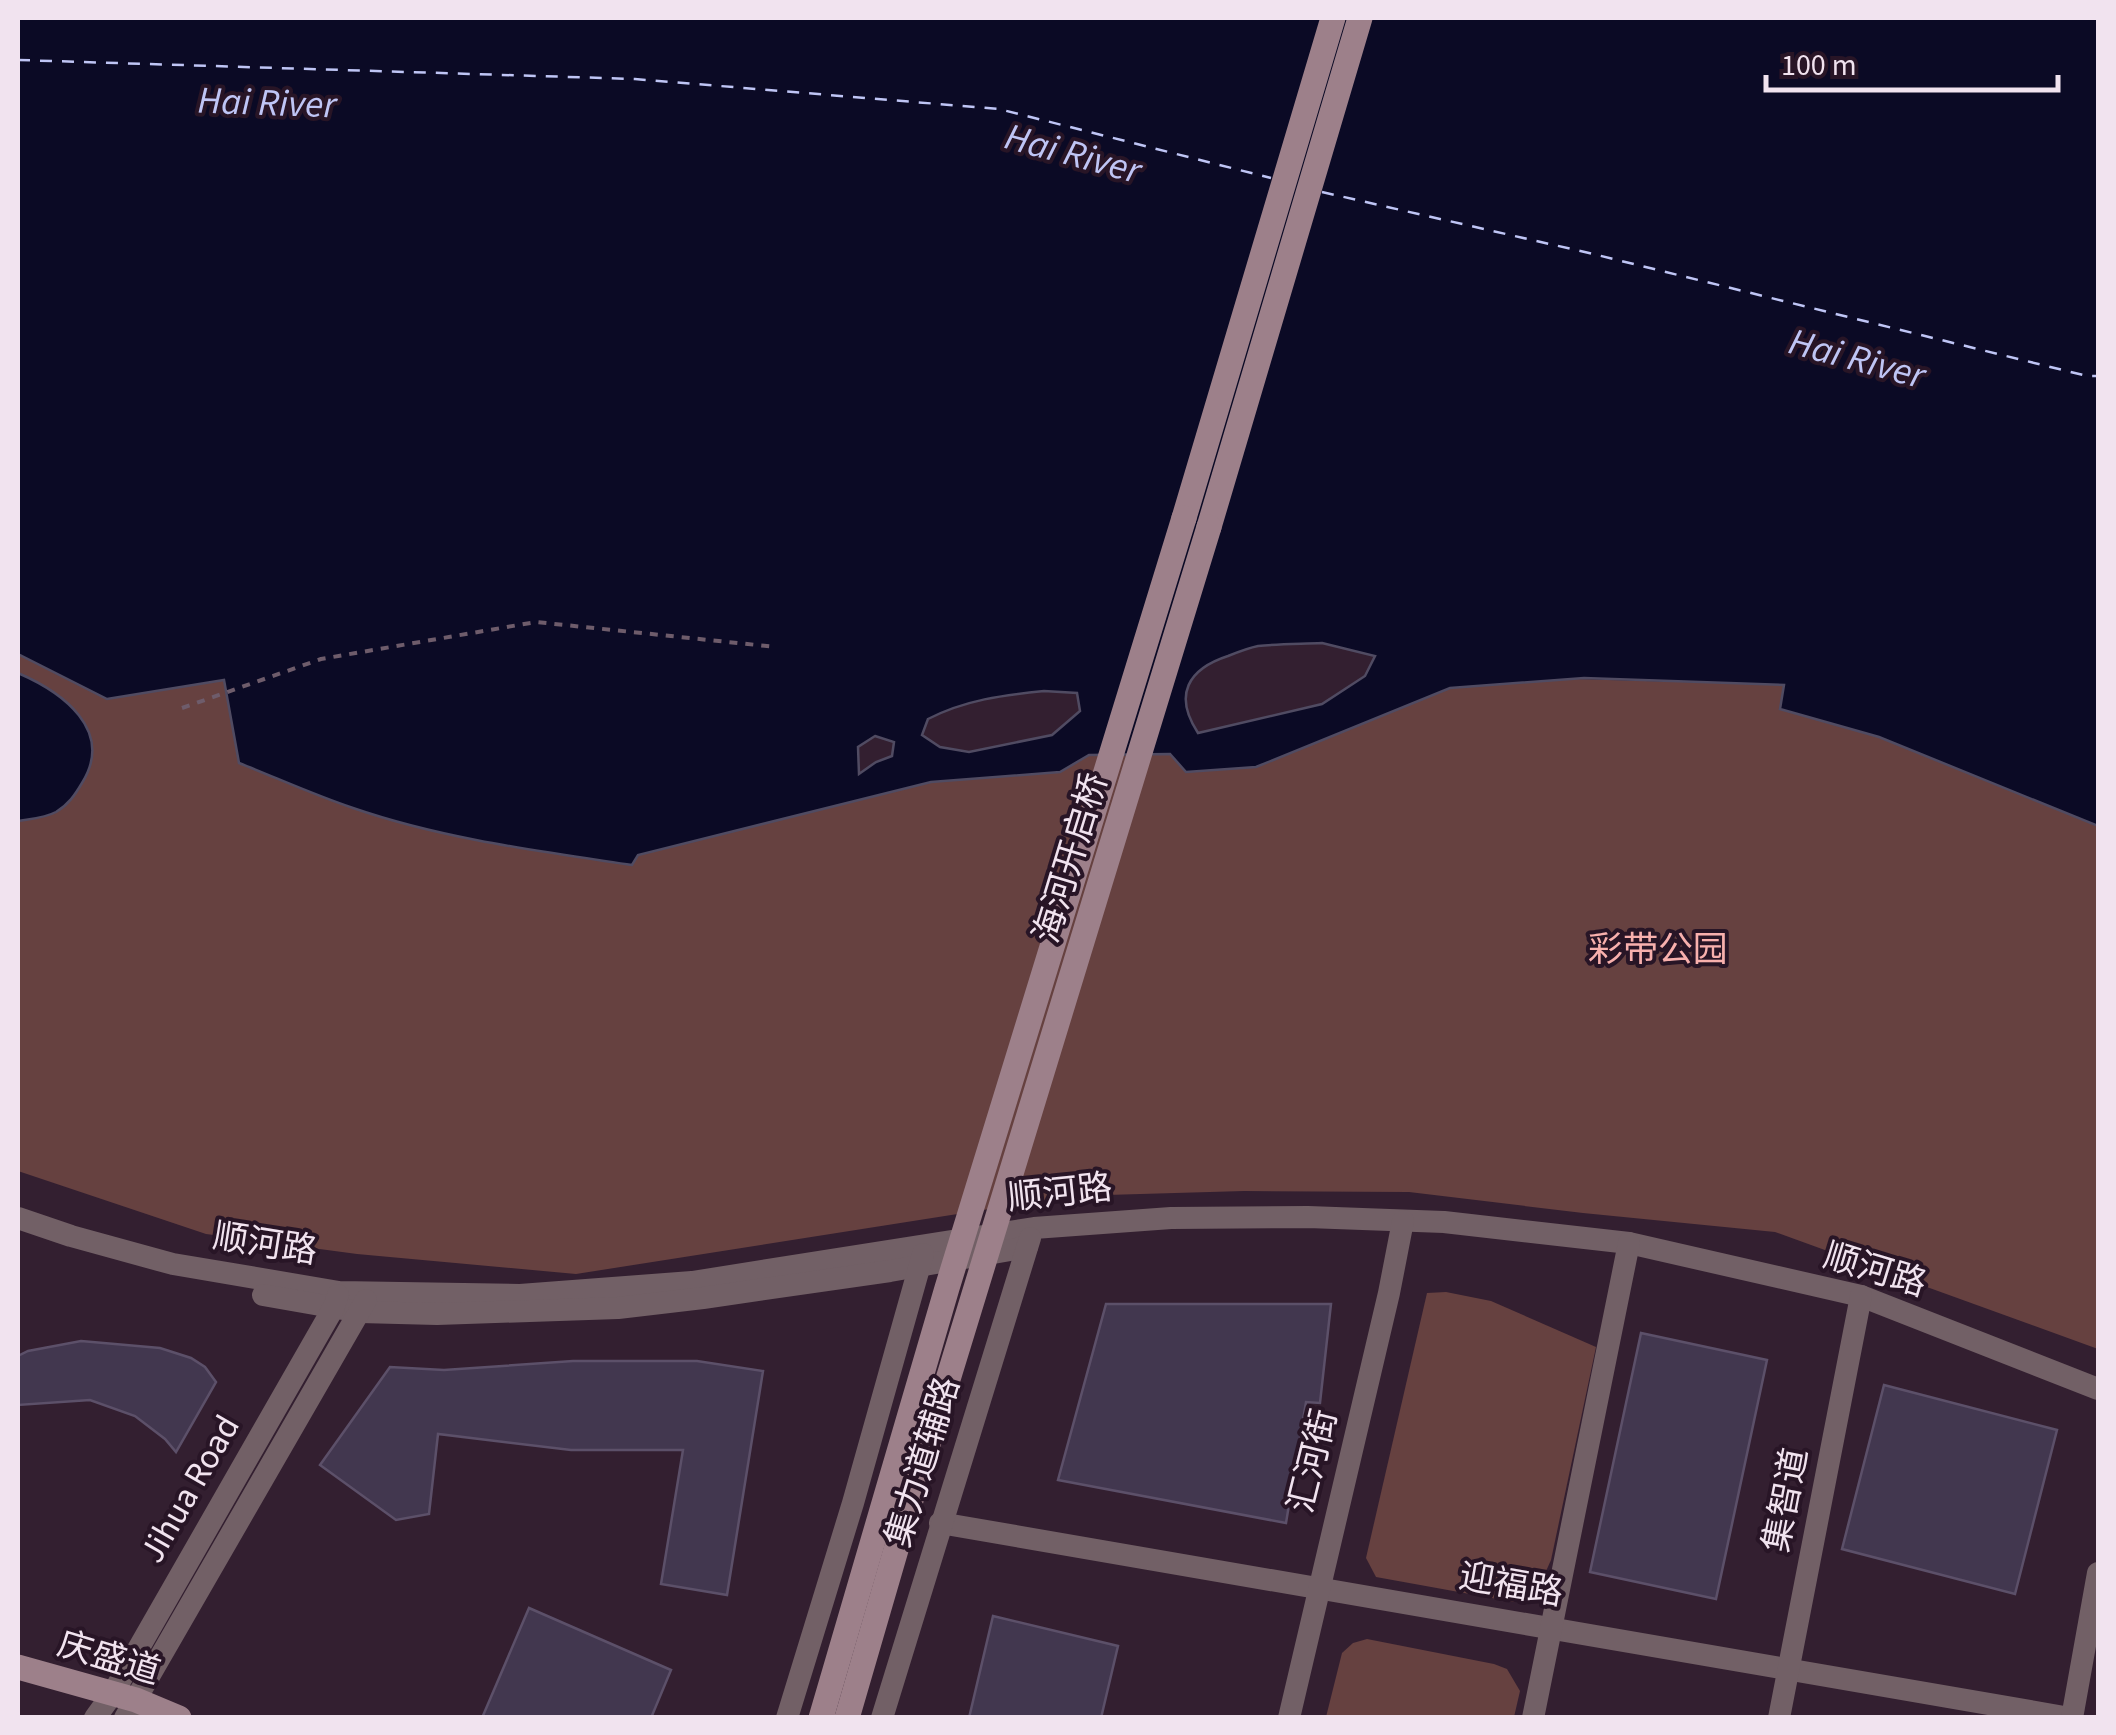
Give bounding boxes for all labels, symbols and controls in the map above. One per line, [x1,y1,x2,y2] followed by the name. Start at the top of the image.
[1766,30,2058,92] scale bar
[1781,44,1857,87] text: 100 m
[197,74,339,132] water label: Hai River
[999,110,1149,199] water label: Hai River
[1783,315,1933,404] water label: Hai River
[1022,767,1120,949] street label: 海河开启桥
[1588,925,1728,975] park label: 彩带公园
[1005,1163,1115,1223] street label: 顺河路
[209,1211,321,1277] street label: 顺河路
[1817,1231,1933,1309] street label: 顺河路
[874,1371,972,1553] street label: 集力道辅路
[1276,1404,1350,1518] street label: 汇河街
[128,1406,252,1572] street label: Jihua Road
[1751,1444,1821,1556] street label: 集智道
[1455,1551,1567,1619] street label: 迎福路
[51,1619,167,1697] street label: 庆盛道

